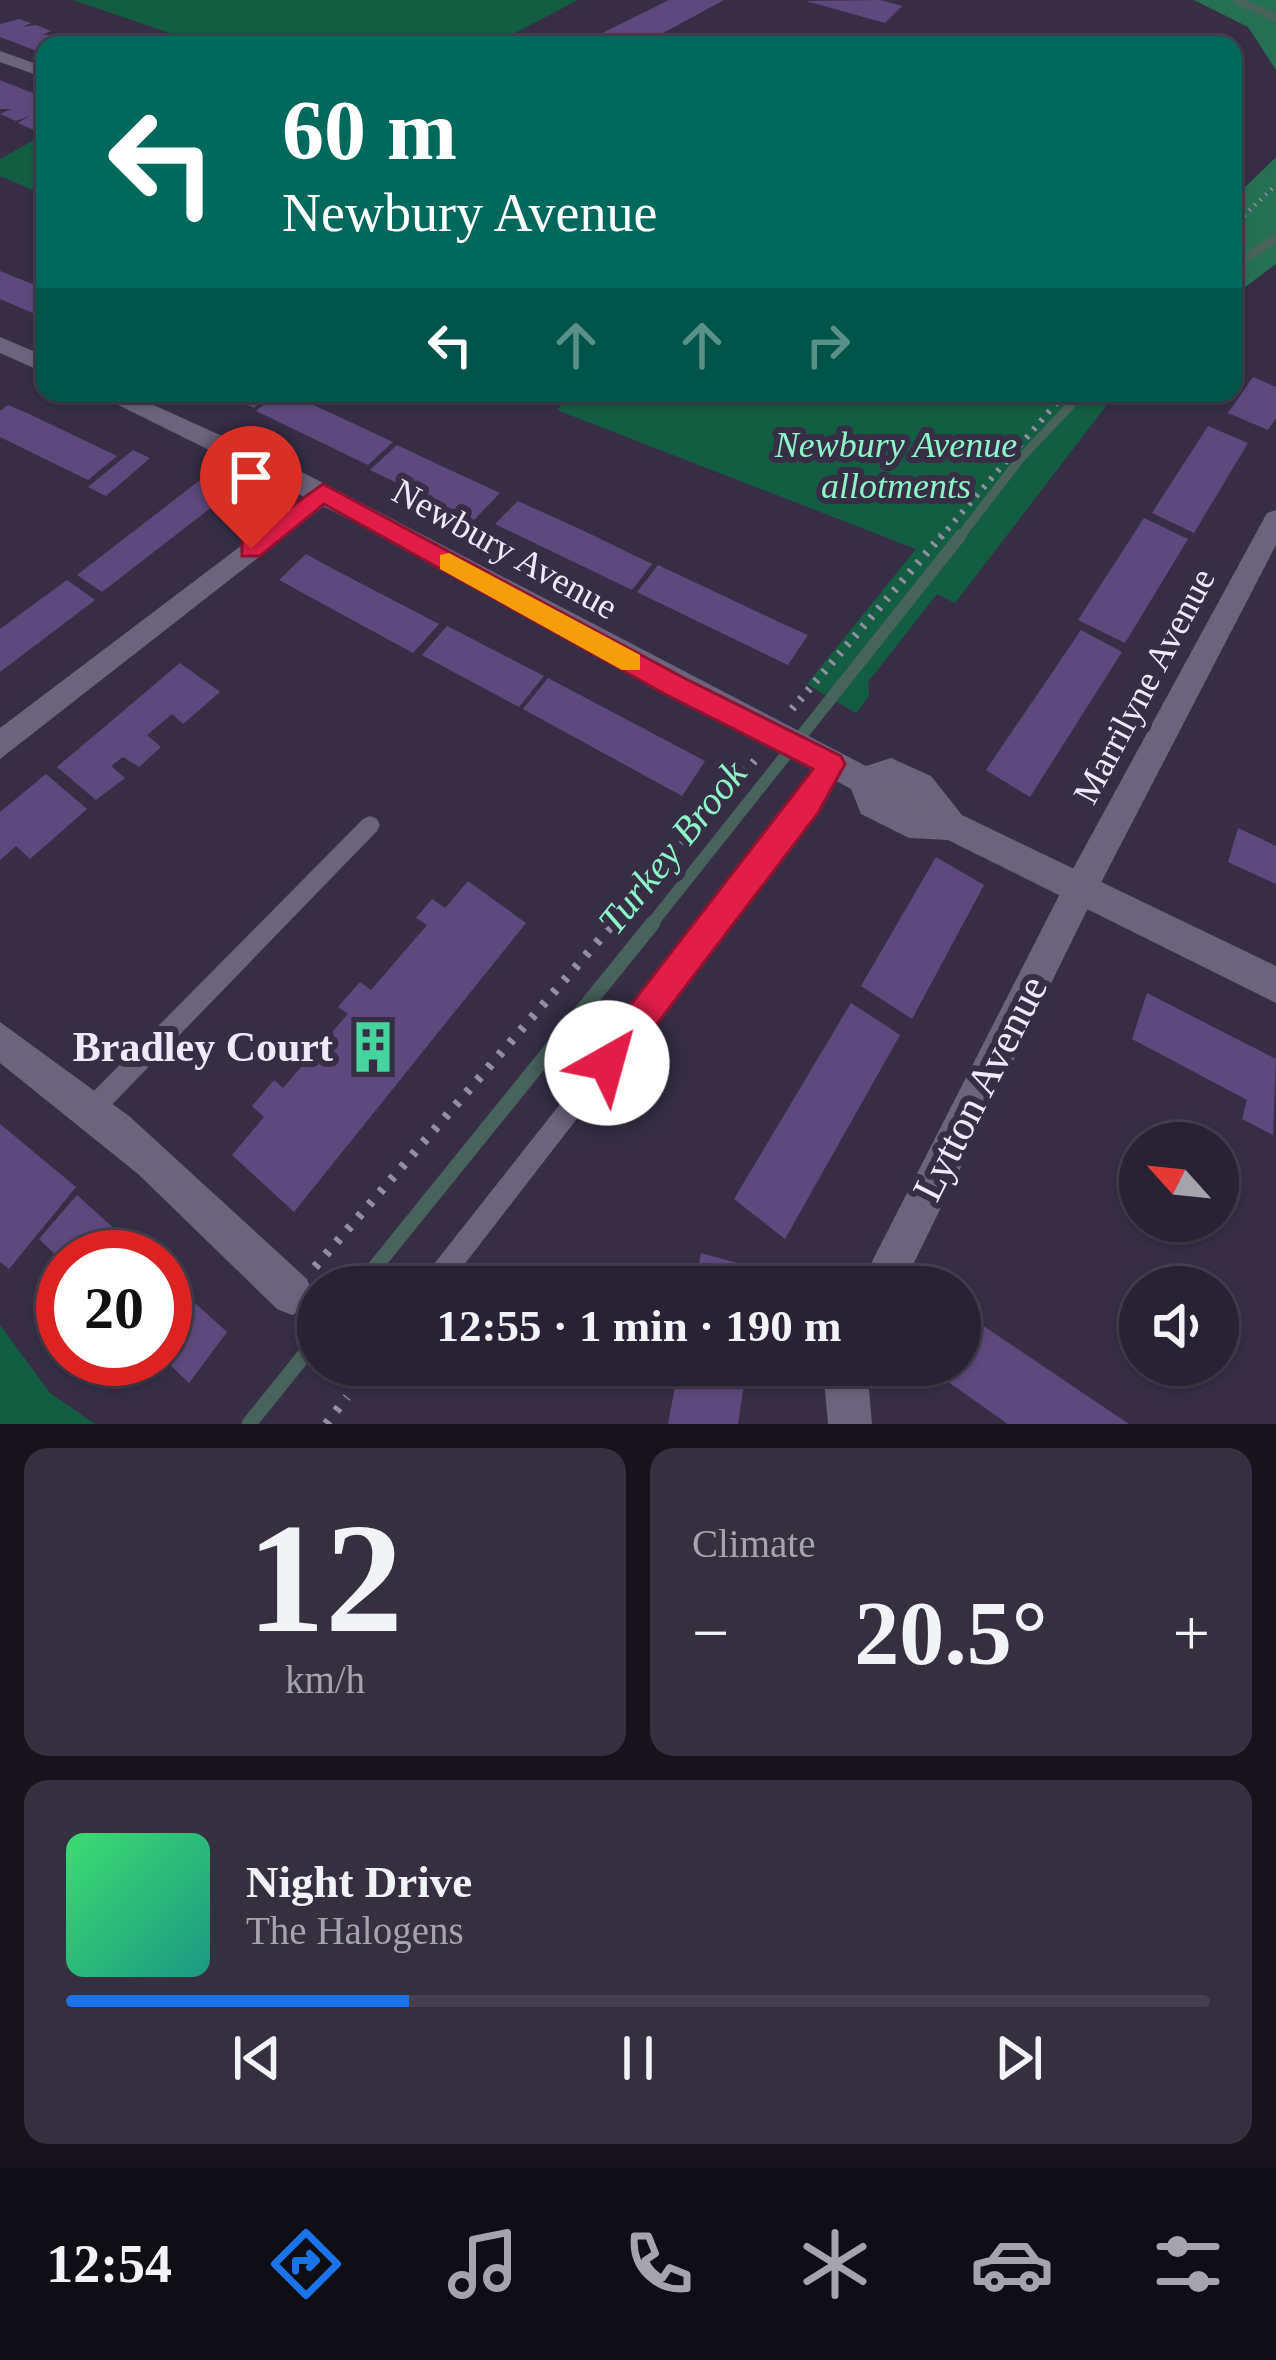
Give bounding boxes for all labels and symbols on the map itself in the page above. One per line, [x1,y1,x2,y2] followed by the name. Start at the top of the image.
[774,425,1017,506] park label: Newbury Avenue allotments
[200,426,302,549] pin
[386,471,624,627] street label: Newbury Avenue
[1065,562,1223,810] street label: Marrilyne Avenue
[589,751,756,943] water label: Turkey Brook
[904,968,1056,1208] street label: Lytton Avenue
[544,1000,670,1126] position arrow
[344,1018,402,1076] building icon: Bradley Court
[73,1024,333,1070] place label: Bradley Court
[1119,1122,1239,1242] north arrow
[36,1230,192,1386] speed limit sign: 20

